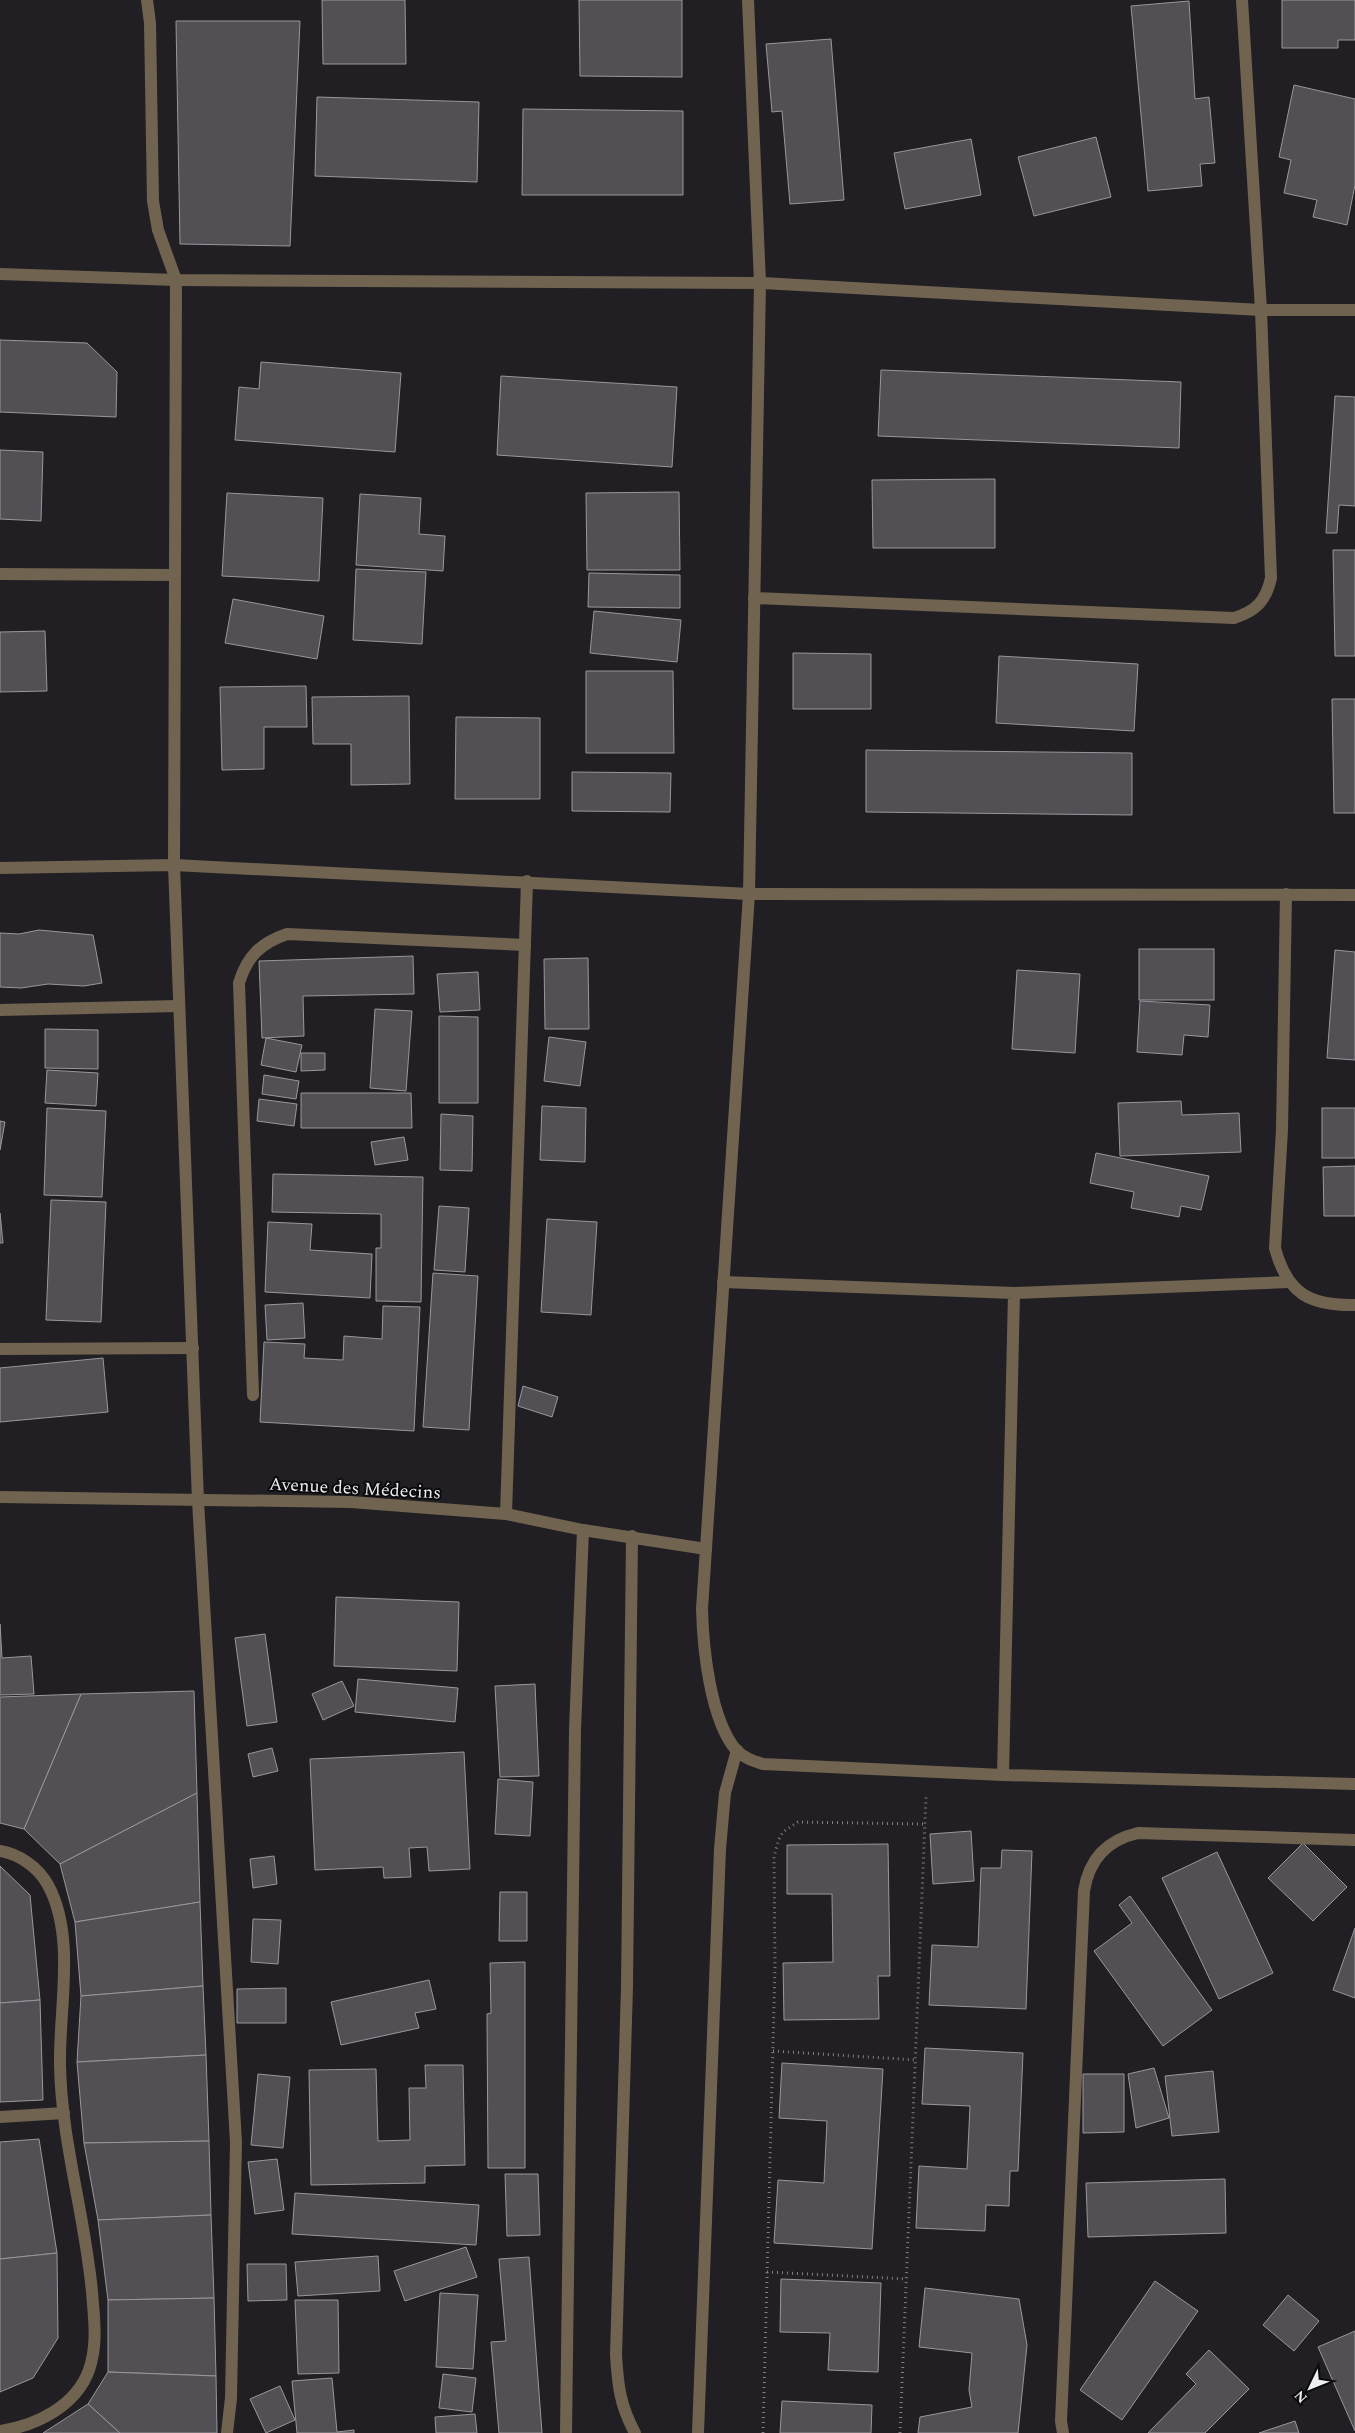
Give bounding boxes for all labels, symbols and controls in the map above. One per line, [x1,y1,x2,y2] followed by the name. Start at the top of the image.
[268,1471,442,1506] street label: Avenue des Médecins
[1285,2363,1335,2413] north arrow
[1289,2385,1312,2408] text: N

